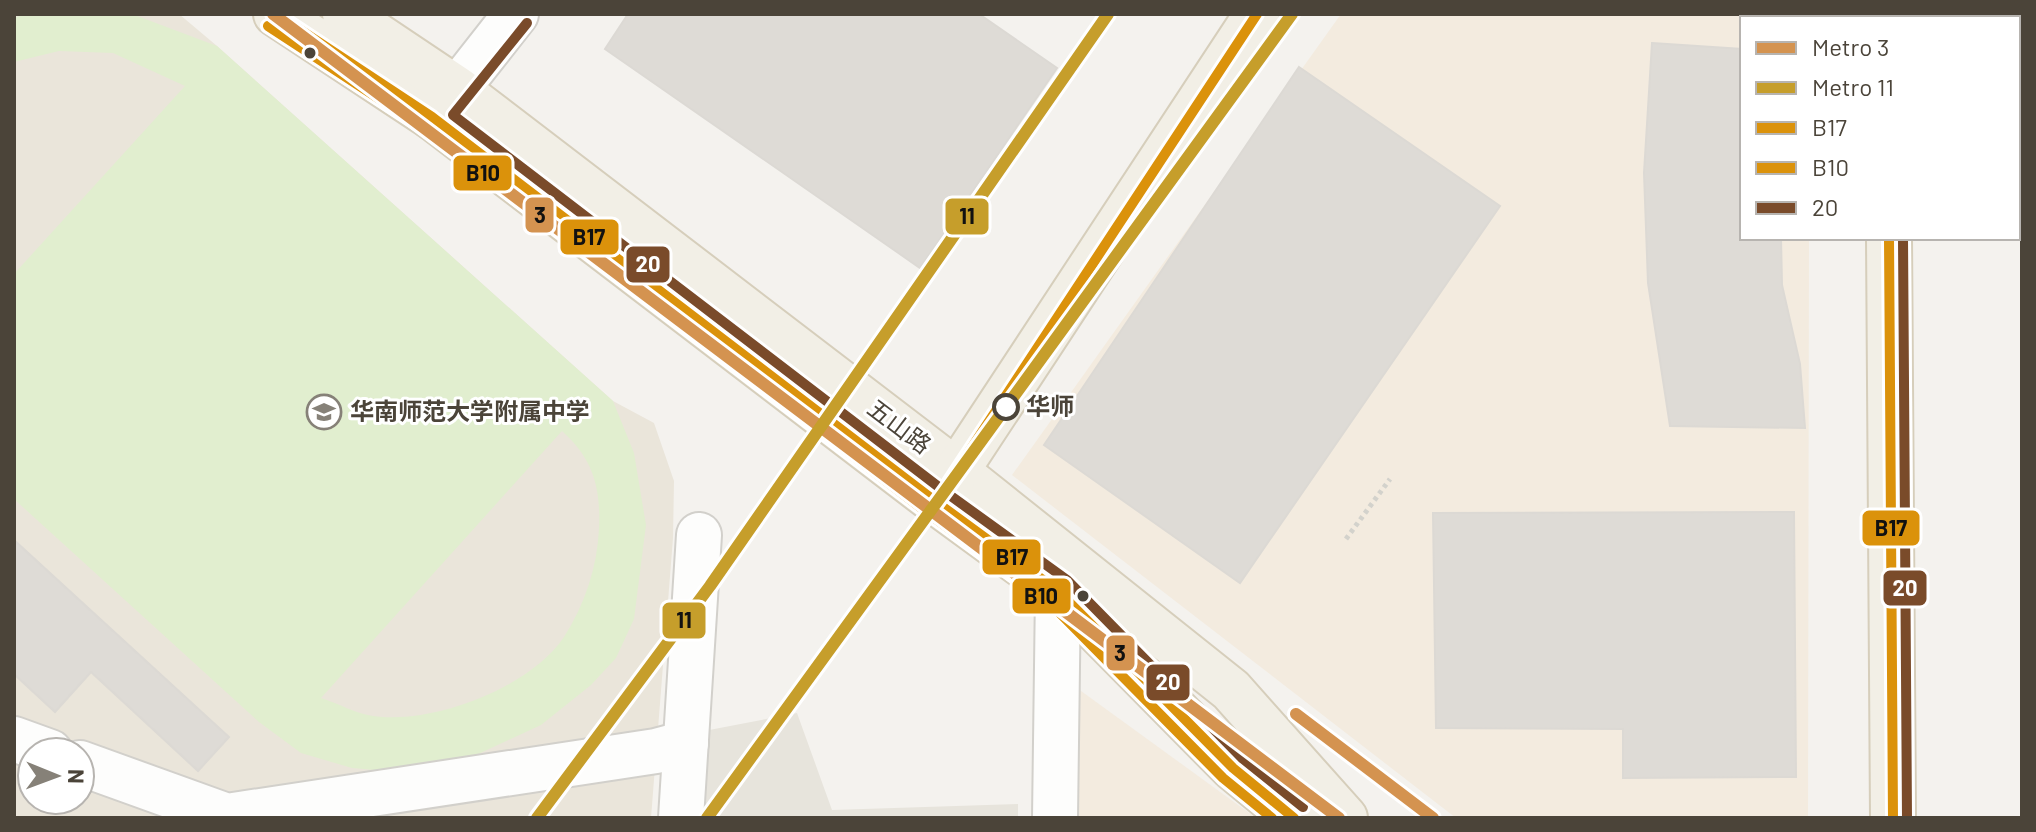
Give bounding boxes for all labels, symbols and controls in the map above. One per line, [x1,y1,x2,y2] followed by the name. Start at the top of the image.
[1740,16,2020,240] legend
[1812,32,1889,61] text: Metro 3
[302,45,318,61] unlabelled marker
[1812,72,1894,101] text: Metro 11
[1812,112,1847,141] text: B17
[1812,152,1849,181] text: B10
[452,154,513,192] line badge: B10
[466,159,500,185] text: B10
[1812,192,1838,221] text: 20
[524,196,555,234] line badge: 3
[944,197,990,236] line badge: 11
[534,201,546,227] text: 3
[959,202,975,228] text: 11
[559,218,620,256] line badge: B17
[573,223,605,249] text: B17
[625,245,671,284] line badge: 20
[636,250,660,276] text: 20
[1026,391,1074,420] place label: 华师
[305,393,343,431] school or university icon: 华南师范大学附属中学
[862,393,937,459] street label: 五山路
[993,394,1019,420] marker: 华师
[350,396,590,425] place label: 华南师范大学附属中学
[1861,509,1921,547] line badge: B17
[1875,514,1907,540] text: B17
[981,538,1042,576] line badge: B17
[996,543,1028,569] text: B17
[1882,569,1928,607] line badge: 20
[1893,574,1917,600] text: 20
[1011,577,1072,615] line badge: B10
[1024,582,1058,608] text: B10
[1075,588,1091,604] unlabelled marker
[661,601,707,640] line badge: 11
[676,606,692,632] text: 11
[1105,634,1136,672] line badge: 3
[1114,639,1126,665] text: 3
[1145,663,1191,702] line badge: 20
[1156,668,1180,694] text: 20
[16,736,96,816] north arrow
[64,769,90,784] text: N

